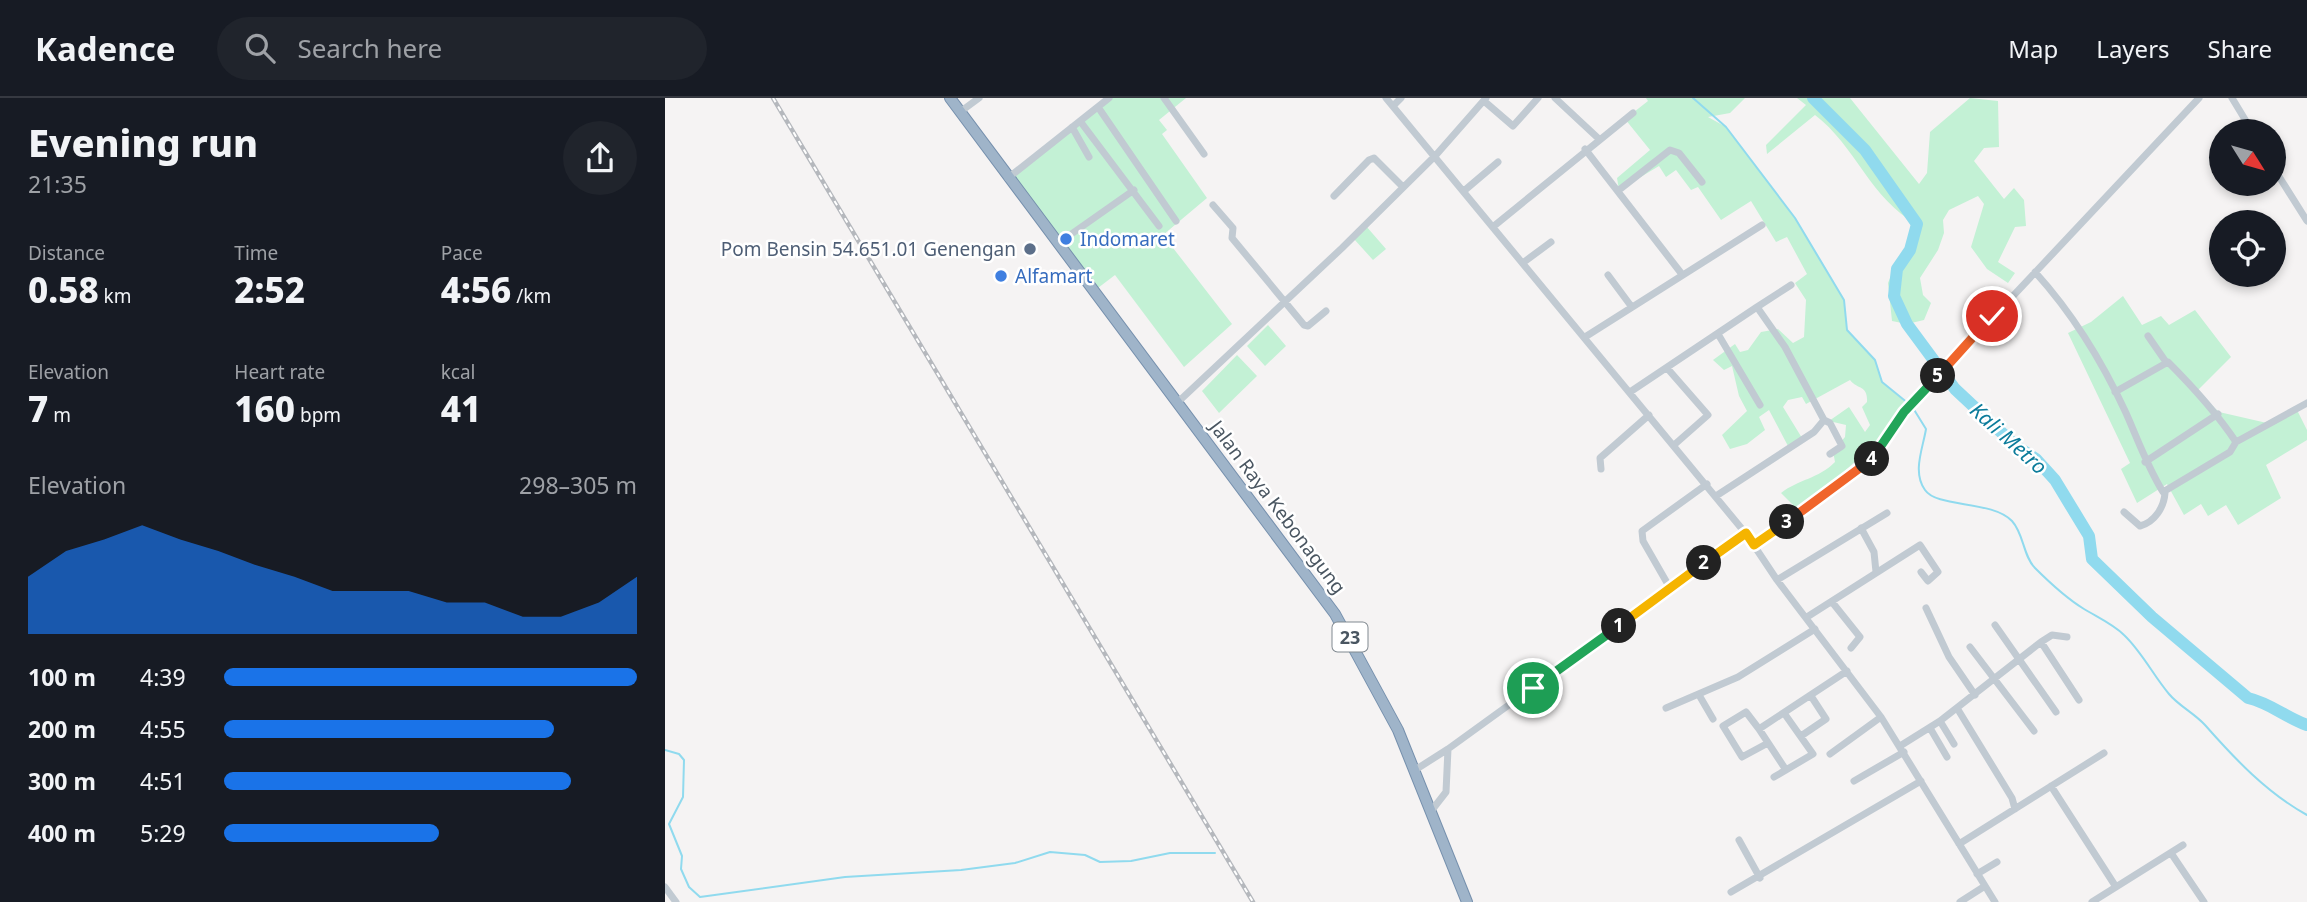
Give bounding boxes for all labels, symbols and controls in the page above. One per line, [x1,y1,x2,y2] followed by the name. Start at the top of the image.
[217,17,707,80] search box
[35,26,175,71] text: Kadence
[241,29,279,67] icon: search
[297,30,442,66] text: Search here
[2008,32,2058,65] text: Map
[2096,32,2170,65] text: Layers
[2208,32,2272,65] text: Share
[28,116,258,168] text: Evening run
[2209,119,2285,196] north arrow
[2209,119,2286,287] map controls
[563,121,637,195] button: share
[28,168,87,200] text: 21:35
[2209,210,2286,287] button: locate
[1080,226,1175,252] place label: Indomaret
[1058,231,1074,247] marker: Indomaret
[721,236,1016,262] place label: Pom Bensin 54.651.01 Genengan
[28,240,105,266] text: Distance
[234,240,278,266] text: Time
[441,240,483,266] text: Pace
[1022,241,1038,257] marker: Pom Bensin 54.651.01 Genengan
[1015,263,1093,289] place label: Alfamart
[28,266,99,313] text: 0.58
[234,266,305,313] text: 2:52
[441,266,511,313] text: 4:56
[993,268,1009,284] marker: Alfamart
[99,283,132,309] text: km
[511,283,551,309] text: /km
[1962,286,2022,346] pin
[1973,297,2011,335] icon: check
[1921,358,1955,394] pin: 5
[28,359,109,385] text: Elevation
[234,359,325,385] text: Heart rate
[441,359,475,385] text: kcal
[1932,362,1943,388] text: 5
[28,385,48,432] text: 7
[234,385,295,432] text: 160
[441,385,481,432] text: 41
[1964,396,2054,480] water label: Kali Metro
[48,402,71,428] text: m
[295,402,341,428] text: bpm
[1203,413,1352,599] street label: Jalan Raya Kebonagung
[1855,442,1889,476] pin: 4
[1866,445,1877,471] text: 4
[28,469,126,501] text: Elevation
[519,469,637,501] text: 298–305 m
[1769,504,1805,540] pin: 3
[1781,508,1792,534] text: 3
[1686,546,1721,580] pin: 2
[1698,549,1709,575] text: 2
[1601,608,1637,644] pin: 1
[1613,612,1624,638] text: 1
[1333,622,1367,652] road number: 23
[1503,658,1563,718] pin
[28,661,96,693] text: 100 m
[140,661,186,693] text: 4:39
[1514,669,1552,707] icon: arrive
[28,713,96,745] text: 200 m
[140,713,186,745] text: 4:55
[28,765,96,797] text: 300 m
[140,765,186,797] text: 4:51
[28,817,96,849] text: 400 m
[140,817,186,849] text: 5:29

